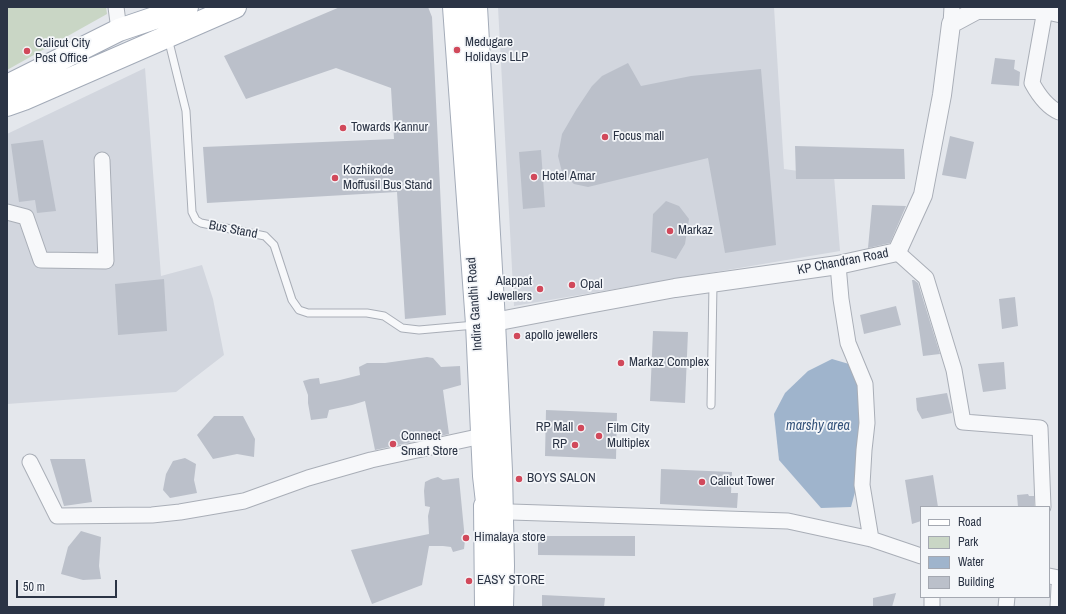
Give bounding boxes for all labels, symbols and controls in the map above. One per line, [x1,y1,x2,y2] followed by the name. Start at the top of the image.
[465,35,528,66] place label: Medugare Holidays LLP
[35,36,90,67] place label: Calicut City Post Office
[452,45,462,55] marker: Medugare Holidays LLP
[22,46,32,56] marker: Calicut City Post Office
[351,120,428,136] place label: Towards Kannur
[338,123,348,133] marker: Towards Kannur
[613,129,664,145] place label: Focus mall
[600,132,610,142] marker: Focus mall
[343,163,432,194] place label: Kozhikode Moffusil Bus Stand
[542,169,595,185] place label: Hotel Amar
[529,172,539,182] marker: Hotel Amar
[330,173,340,183] marker: Kozhikode Moffusil Bus Stand
[207,218,259,242] street label: Bus Stand
[678,223,713,239] place label: Markaz
[665,226,675,236] marker: Markaz
[796,246,890,278] street label: KP Chandran Road
[464,257,486,351] street label: Indira Gandhi Road
[488,274,532,305] place label: Alappat Jewellers
[580,277,603,293] place label: Opal
[567,280,577,290] marker: Opal
[535,284,545,294] marker: Alappat Jewellers
[525,328,598,344] place label: apollo jewellers
[512,331,522,341] marker: apollo jewellers
[629,355,709,371] place label: Markaz Complex
[616,358,626,368] marker: Markaz Complex
[786,418,850,434] water label: marshy area
[536,420,573,436] place label: RP Mall
[607,421,650,452] place label: Film City Multiplex
[576,423,586,433] marker: RP Mall
[401,429,458,460] place label: Connect Smart Store
[594,431,604,441] marker: Film City Multiplex
[552,437,567,453] place label: RP
[388,439,398,449] marker: Connect Smart Store
[570,440,580,450] marker: RP
[527,471,596,487] place label: BOYS SALON
[514,474,524,484] marker: BOYS SALON
[710,474,775,490] place label: Calicut Tower
[697,477,707,487] marker: Calicut Tower
[920,506,1050,598] legend
[958,514,982,530] text: Road
[474,530,546,546] place label: Himalaya store
[461,533,471,543] marker: Himalaya store
[958,534,978,550] text: Park
[958,554,984,570] text: Water
[18,572,119,598] scale bar
[477,573,545,589] place label: EASY STORE
[958,574,994,590] text: Building
[464,576,474,586] marker: EASY STORE
[23,579,45,595] text: 50 m

